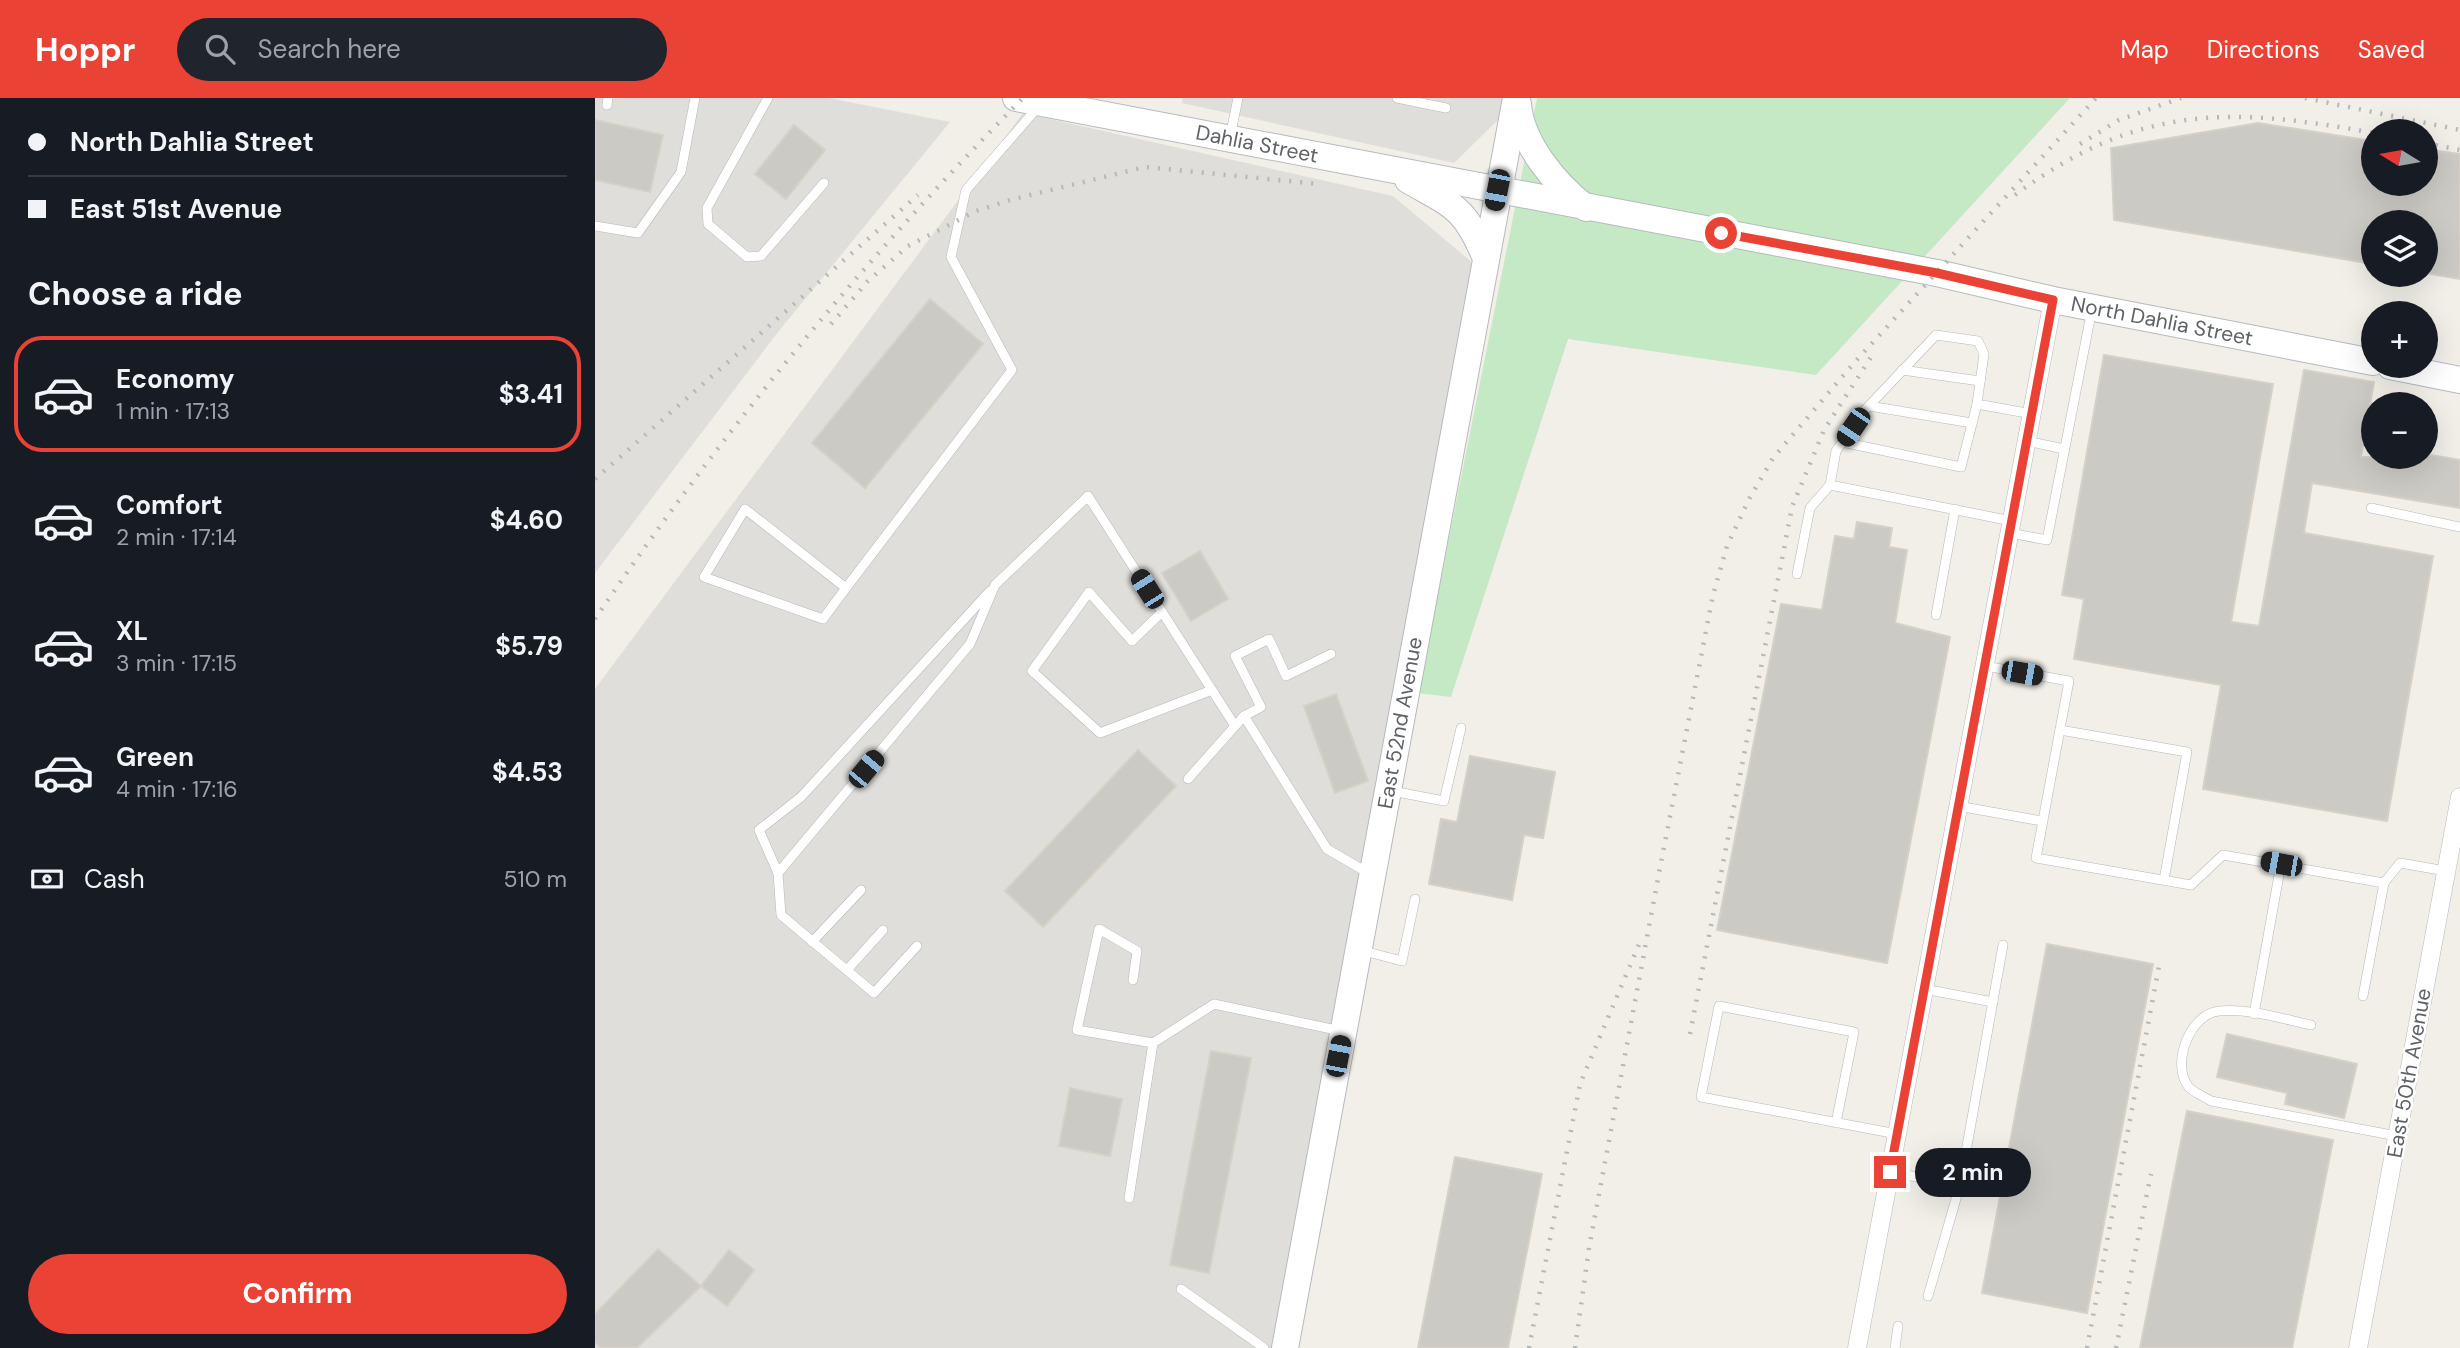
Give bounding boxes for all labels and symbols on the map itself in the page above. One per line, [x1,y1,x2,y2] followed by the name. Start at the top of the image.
[1193,118,1321,170] street label: Dahlia Street
[2361,119,2438,196] north arrow
[1483,167,1512,213] car
[1705,217,1737,249] route start
[2069,290,2255,352] street label: North Dahlia Street
[1833,404,1874,450] car
[1127,566,1168,612] car
[1371,635,1429,811] street label: East 52nd Avenue
[2000,659,2045,687] car
[845,746,888,792] car
[2259,850,2304,878] car
[2380,986,2438,1160] street label: East 50th Avenue
[1324,1033,1353,1079] car
[1915,1148,2030,1196] callout: 2 min
[1874,1156,1906,1188] route end

